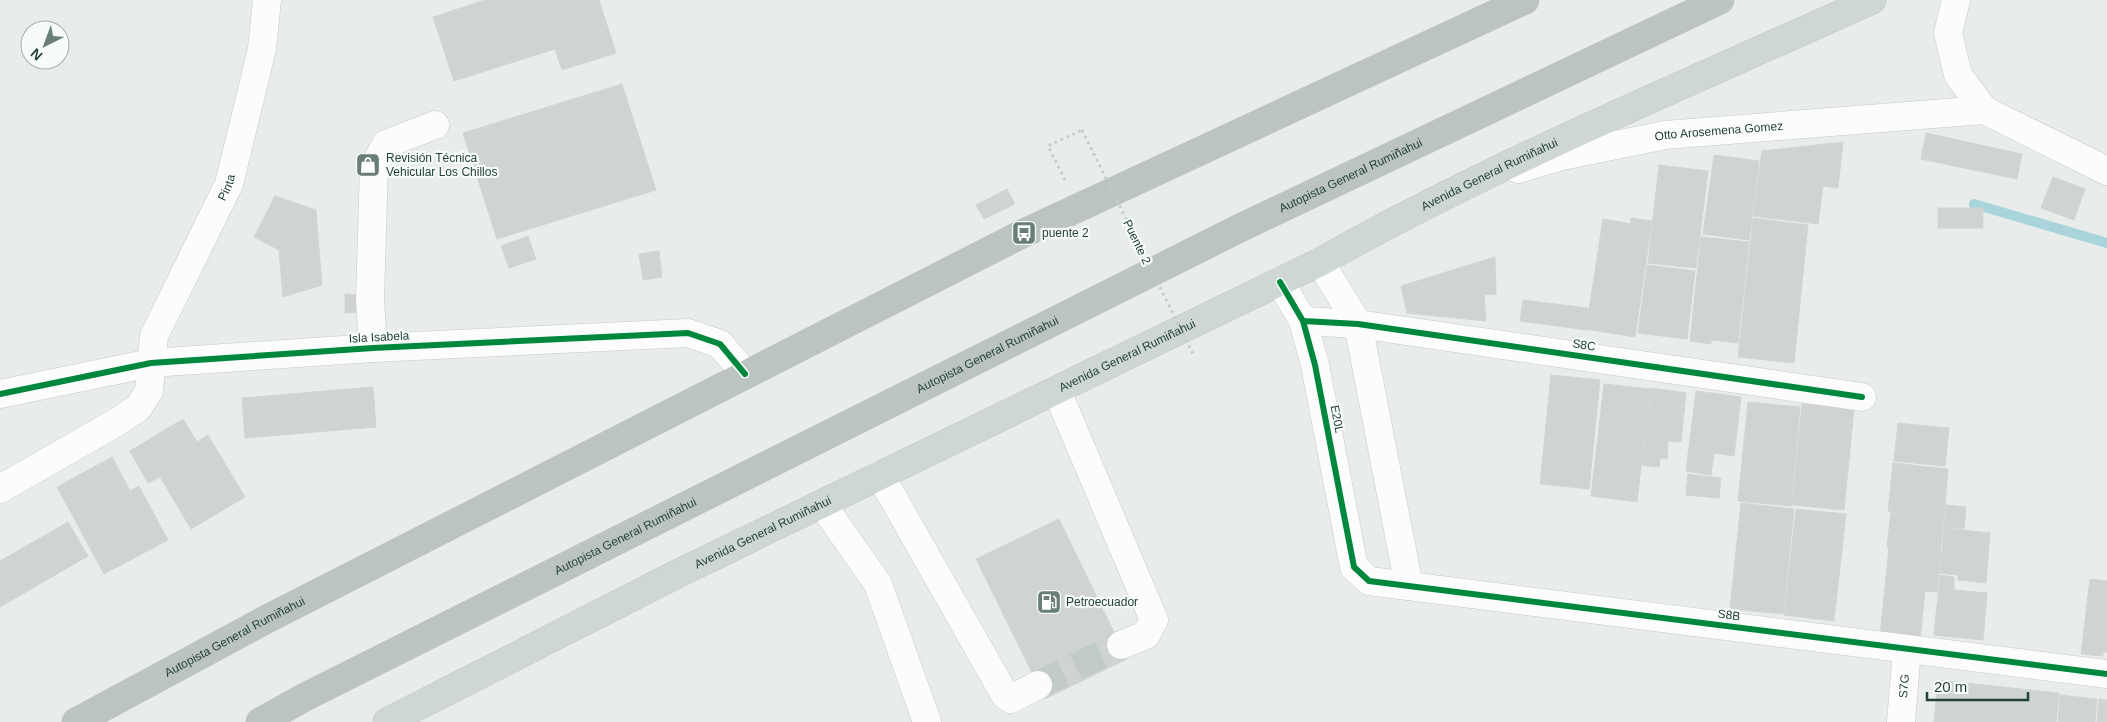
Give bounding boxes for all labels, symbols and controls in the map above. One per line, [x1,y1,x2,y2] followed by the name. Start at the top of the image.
[20,20,70,70] north arrow
[27,45,45,64] text: N
[1653,119,1784,144] street label: Otto Arosemena Gomez
[1277,135,1425,215] street label: Autopista General Rumiñahui
[1419,135,1560,214] street label: Avenida General Rumiñahui
[386,151,497,179] place label: Revisión Técnica Vehicular Los Chillos
[355,152,381,178] shop icon: Revisión Técnica Vehicular Los Chillos
[215,173,238,203] street label: Pinta
[1120,217,1154,267] street label: Puente 2
[1011,220,1037,246] bus stop icon: puente 2
[1042,226,1089,240] place label: puente 2
[914,313,1061,396] street label: Autopista General Rumiñahui
[1057,316,1198,395] street label: Avenida General Rumiñahui
[348,328,410,346] street label: Isla Isabela
[1571,336,1597,354] street label: S8C
[1327,404,1347,434] street label: E20L
[692,493,833,571] street label: Avenida General Rumiñahui
[552,495,699,578] street label: Autopista General Rumiñahui
[1036,589,1062,615] fuel station icon: Petroecuador
[162,594,307,680] street label: Autopista General Rumiñahui
[1066,595,1138,609] place label: Petroecuador
[1717,607,1741,623] street label: S8B
[1927,670,2028,702] scale bar
[1896,674,1912,699] street label: S7G
[1934,678,1967,695] text: 20 m

